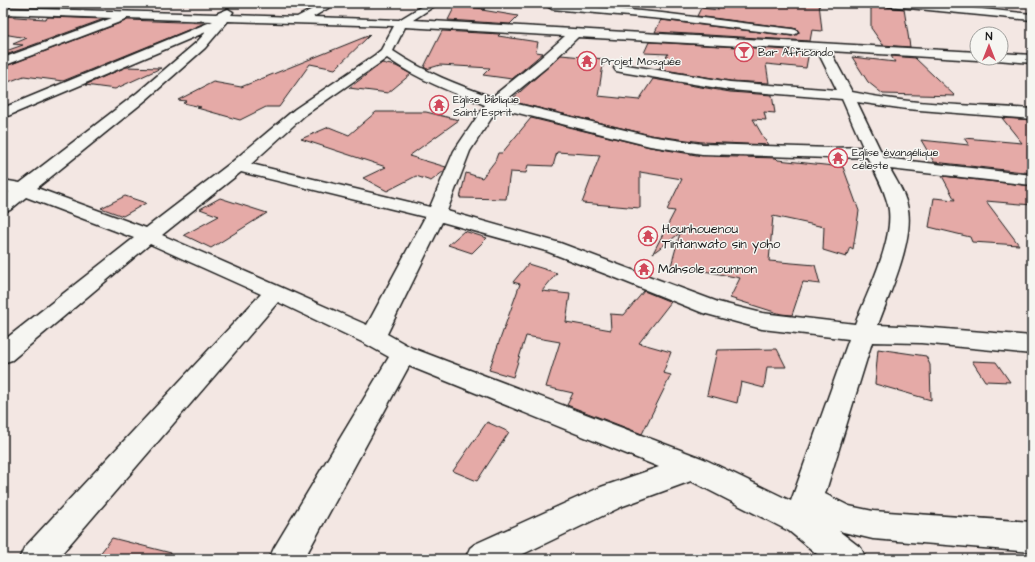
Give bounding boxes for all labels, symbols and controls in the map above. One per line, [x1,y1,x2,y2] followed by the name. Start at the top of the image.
[969,26,1009,66] north arrow
[986,29,993,44] text: N
[733,41,755,63] bar icon: Bar Africando
[758,45,834,60] place label: Bar Africando
[576,50,598,72] temple icon: Projet Mosquée
[601,54,681,69] place label: Projet Mosquée
[453,92,519,120] place label: Eglise biblique Saint Esprit
[428,94,450,116] temple icon: Eglise biblique Saint Esprit
[852,145,938,173] place label: Eglise évangélique céleste
[827,147,849,169] temple icon: Eglise évangélique céleste
[662,220,781,254] place label: Hounhouenou Tintanwato sin yoho
[637,225,659,247] temple icon: Hounhouenou Tintanwato sin yoho
[633,258,655,280] temple icon: Mahsole zounnon
[658,260,758,278] place label: Mahsole zounnon

